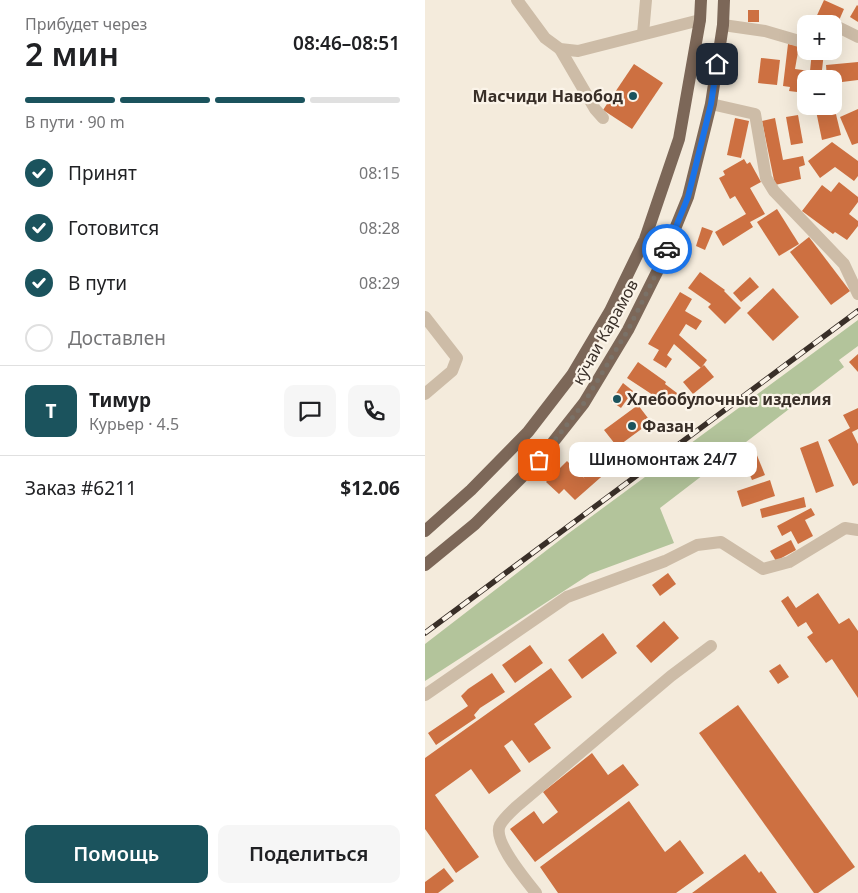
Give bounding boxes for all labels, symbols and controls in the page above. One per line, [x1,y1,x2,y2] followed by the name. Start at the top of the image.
[25,13,147,35] text: Прибудет через
[797,15,842,115] map controls
[797,15,842,60] button: +
[293,30,400,56] text: 08:46–08:51
[25,32,119,75] text: 2 мин
[696,43,738,85] pin
[703,50,731,78] icon: home
[797,70,842,115] button: −
[473,85,624,107] place label: Масчиди Навобод
[627,90,639,102] marker: Масчиди Навобод
[25,111,125,133] text: В пути · 90 m
[25,159,53,187] icon: check
[68,160,137,186] text: Принят
[359,162,400,184] text: 08:15
[25,214,53,242] icon: check
[68,215,159,241] text: Готовится
[359,217,400,239] text: 08:28
[642,224,692,274] courier
[653,235,681,263] icon: car
[25,269,53,297] icon: check
[68,270,127,296] text: В пути
[359,272,400,294] text: 08:29
[567,275,643,389] street label: кӯчаи Карамов
[68,325,166,351] text: Доставлен
[284,385,336,437] button: chat
[348,385,400,437] button: phone
[89,387,151,413] text: Тимур
[627,388,831,410] place label: Хлебобулочные изделия
[611,393,623,405] marker: Хлебобулочные изделия
[46,398,56,424] text: Т
[89,413,179,435] text: Курьер · 4.5
[642,415,694,437] place label: Фазан
[626,420,638,432] marker: Фазан
[518,439,560,481] pin
[569,442,757,478] callout: Шиномонтаж 24/7
[525,446,553,474] icon: bag
[589,448,737,470] text: Шиномонтаж 24/7
[25,475,137,501] text: Заказ #6211
[340,475,400,501] text: $12.06
[25,825,208,883] button: Помощь
[218,825,400,883] button: Поделиться

